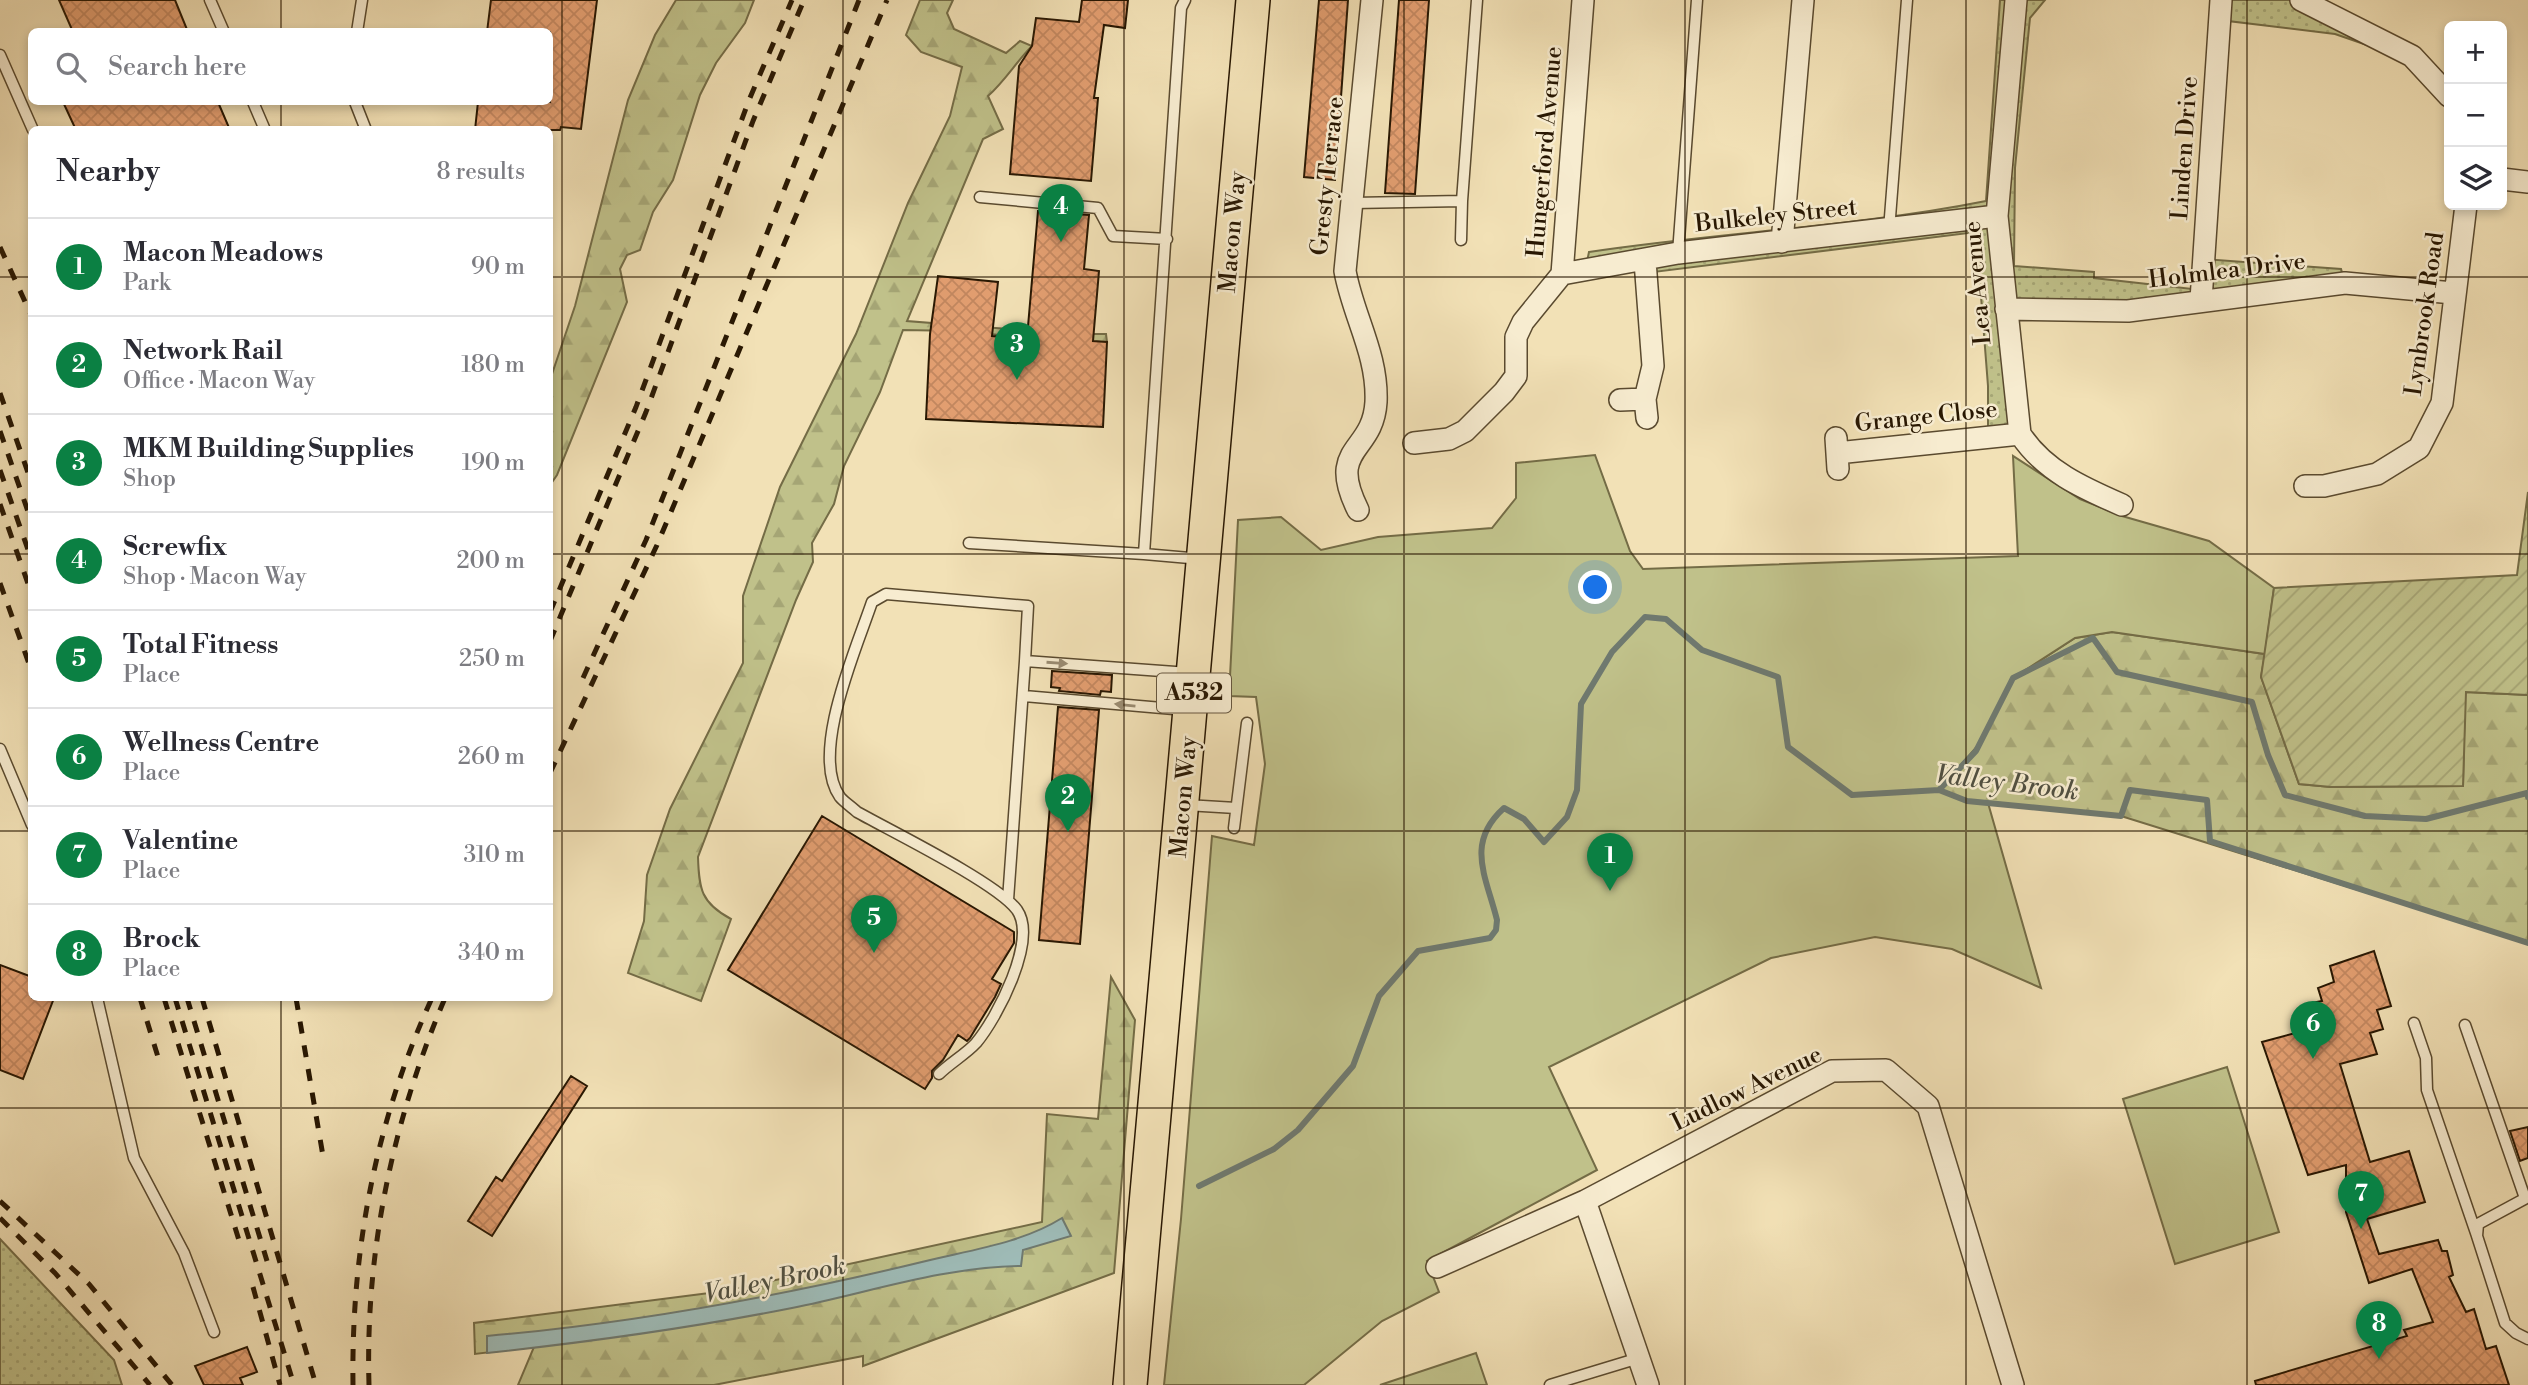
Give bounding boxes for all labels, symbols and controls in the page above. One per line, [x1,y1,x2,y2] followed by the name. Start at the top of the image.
[2444,21,2507,210] map controls
[2444,21,2507,84] button: +
[28,28,553,105] search box
[1521,45,1569,259] street label: Hungerford Avenue
[52,48,90,86] icon: search
[108,51,247,83] text: Search here
[2165,75,2205,221] street label: Linden Drive
[2444,84,2507,147] button: −
[1305,95,1351,257] street label: Gresty Terrace
[2444,147,2507,210] button: layers
[56,153,160,191] text: Nearby
[437,158,525,186] text: 8 results
[1213,170,1253,294] street label: Macon Way
[1038,184,1084,242] pin: 4
[1692,193,1859,240] street label: Bulkeley Street
[1958,220,1998,346] street label: Lea Avenue
[2399,230,2451,398] street label: Lynbrook Road
[123,237,323,269] text: Macon Meadows
[2147,246,2307,296] street label: Holmlea Drive
[73,253,85,281] text: 1
[471,253,525,281] text: 90 m
[123,269,171,297] text: Park
[994,322,1040,380] pin: 3
[123,335,283,367] text: Network Rail
[72,351,86,379] text: 2
[461,351,525,379] text: 180 m
[123,367,315,395] text: Office · Macon Way
[1853,395,1999,439] street label: Grange Close
[123,433,414,465] text: MKM Building Supplies
[72,449,86,477] text: 3
[462,449,525,477] text: 190 m
[123,465,176,493] text: Shop
[123,531,227,563] text: Screwfix
[71,547,87,575] text: 4
[457,547,525,575] text: 200 m
[123,563,306,591] text: Shop · Macon Way
[1578,570,1612,604] your location
[123,629,278,661] text: Total Fitness
[72,645,86,673] text: 5
[459,645,525,673] text: 250 m
[1046,658,1068,669] one-way arrow
[123,661,180,689] text: Place
[1157,674,1231,712] road number: A532
[1113,699,1135,710] one-way arrow
[123,727,319,759] text: Wellness Centre
[1164,735,1204,859] street label: Macon Way
[72,743,86,771] text: 6
[458,743,525,771] text: 260 m
[1934,758,2080,808] water label: Valley Brook
[123,759,180,787] text: Place
[1045,774,1091,832] pin: 2
[123,825,238,857] text: Valentine
[1587,833,1633,891] pin: 1
[72,841,86,869] text: 7
[464,841,525,869] text: 310 m
[123,857,180,885] text: Place
[851,895,897,953] pin: 5
[123,923,200,955] text: Brock
[72,939,86,967] text: 8
[458,939,525,967] text: 340 m
[123,955,180,983] text: Place
[2290,1001,2336,1059] pin: 6
[1667,1040,1827,1138] street label: Ludlow Avenue
[2338,1171,2384,1229] pin: 7
[701,1249,849,1311] water label: Valley Brook
[2356,1301,2402,1359] pin: 8

